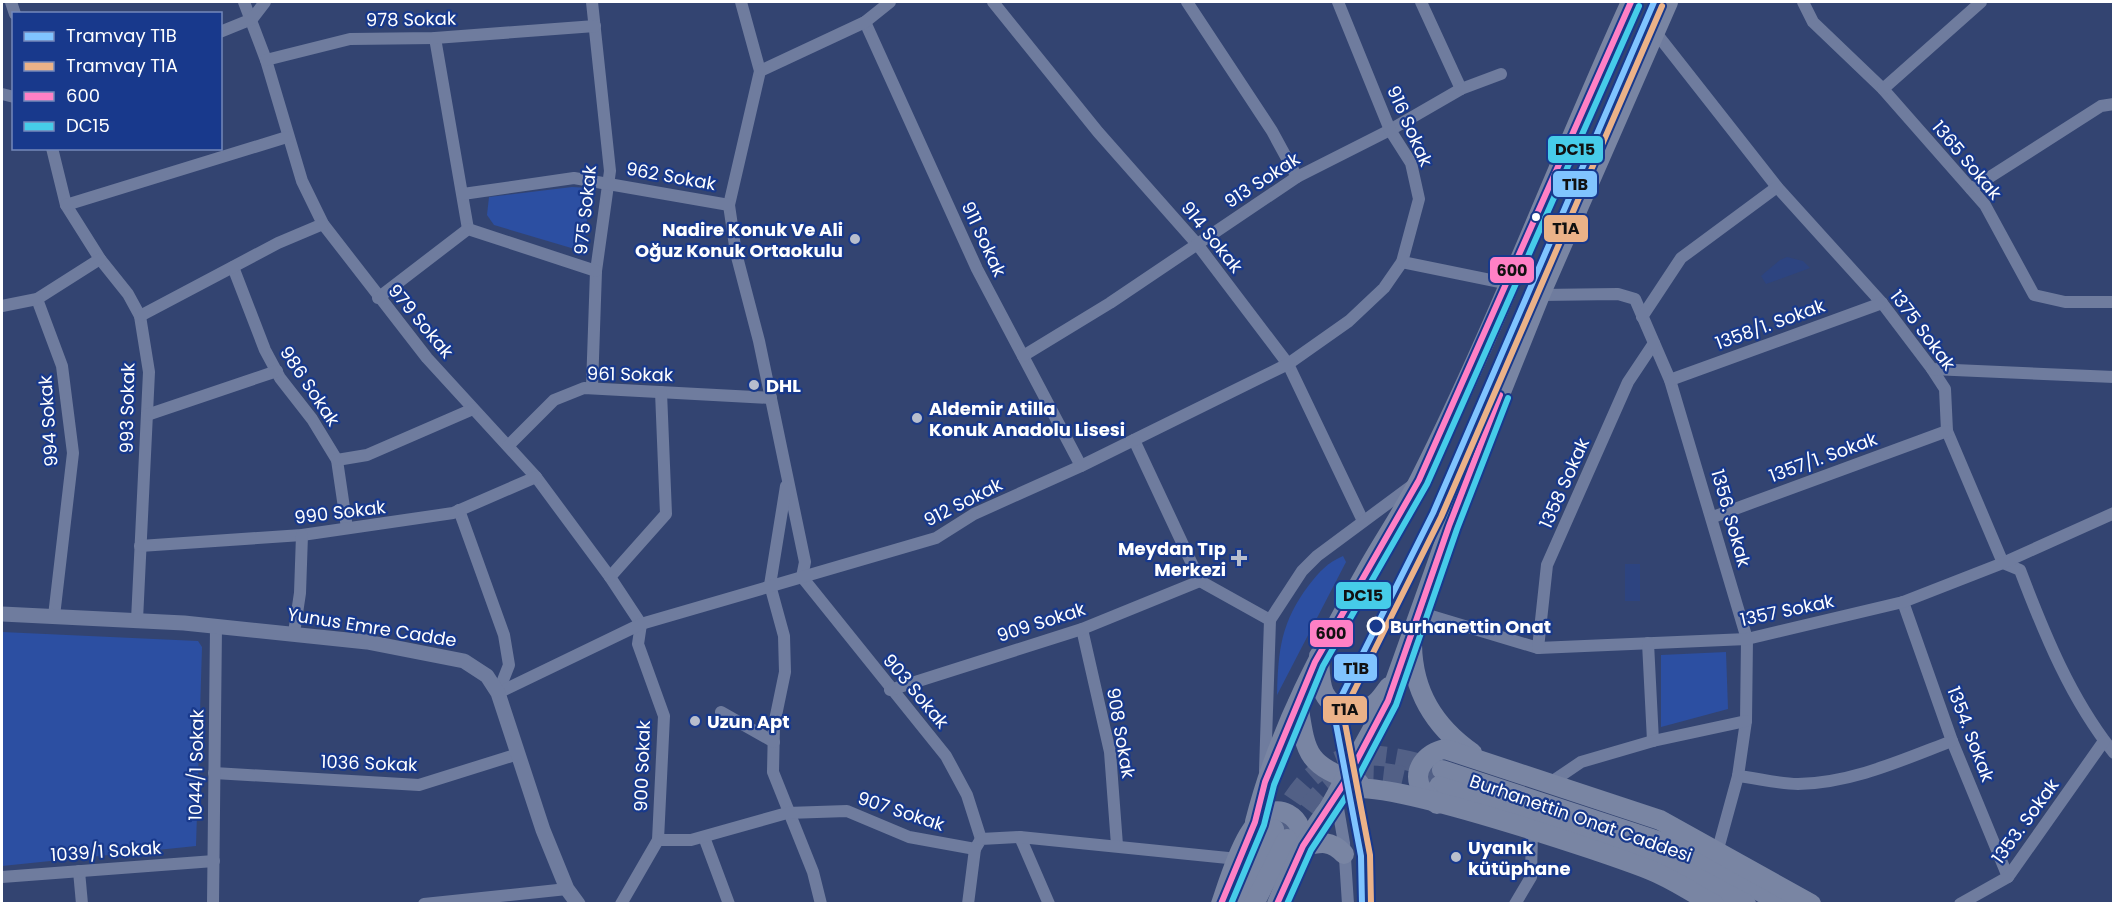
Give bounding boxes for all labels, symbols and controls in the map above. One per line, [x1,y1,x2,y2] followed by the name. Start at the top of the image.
[366,6,457,32] street label: 978 Sokak
[12,12,222,150] legend
[66,23,177,48] text: Tramvay T1B
[66,53,178,78] text: Tramvay T1A
[1381,82,1439,171] street label: 916 Sokak
[66,83,100,108] text: 600
[66,113,110,138] text: DC15
[1926,115,2008,206] street label: 1365 Sokak
[1547,135,1604,164] line badge: DC15
[1555,138,1595,161] text: DC15
[1219,146,1305,214] street label: 913 Sokak
[624,156,719,196] street label: 962 Sokak
[568,163,602,256] street label: 975 Sokak
[1552,170,1598,198] line badge: T1B
[1562,173,1588,196] text: T1B
[1175,196,1249,279] street label: 914 Sokak
[956,197,1013,281] street label: 911 Sokak
[1530,211,1542,223] unlabelled marker
[1543,214,1589,243] line badge: T1A
[635,217,843,263] place label: Nadire Konuk Ve Ali Oğuz Konuk Ortaokulu
[1552,217,1580,240] text: T1A
[848,232,862,246] marker: Nadire Konuk Ve Ali Oğuz Konuk Ortaokulu
[1489,256,1535,284] line badge: 600
[1496,259,1528,282] text: 600
[382,278,460,364] street label: 979 Sokak
[1884,285,1962,376] street label: 1375 Sokak
[1712,292,1829,355] street label: 1358/1. Sokak
[274,341,346,432] street label: 986 Sokak
[587,361,674,387] street label: 961 Sokak
[114,362,140,454] street label: 993 Sokak
[766,373,801,398] place label: DHL
[32,374,64,468] street label: 994 Sokak
[747,378,761,392] marker: DHL
[929,396,1125,442] place label: Aldemir Atilla Konuk Anadolu Lisesi
[910,411,924,425] marker: Aldemir Atilla Konuk Anadolu Lisesi
[1766,426,1881,488] street label: 1357/1. Sokak
[1533,433,1595,532] street label: 1358 Sokak
[1705,466,1757,570] street label: 1356. Sokak
[919,471,1007,532] street label: 912 Sokak
[293,494,388,530] street label: 990 Sokak
[1118,536,1226,582] place label: Meydan Tıp Merkezi
[1230,549,1248,567] marker: Meydan Tıp Merkezi
[1335,581,1392,610] line badge: DC15
[1343,584,1383,607] text: DC15
[1738,588,1837,632] street label: 1357 Sokak
[994,596,1089,648] street label: 909 Sokak
[285,601,459,653] street label: Yunus Emre Cadde
[1390,614,1551,639] place label: Burhanettin Onat
[1367,617,1385,635] marker: Burhanettin Onat
[1309,619,1354,648] line badge: 600
[1315,622,1347,645] text: 600
[877,648,955,734] street label: 903 Sokak
[1333,653,1378,682] line badge: T1B
[1343,657,1369,680] text: T1B
[1941,683,2001,786] street label: 1354. Sokak
[1101,686,1141,781] street label: 908 Sokak
[1322,695,1368,724] line badge: T1A
[1331,698,1359,721] text: T1A
[183,708,209,821] street label: 1044/1 Sokak
[707,709,790,734] place label: Uzun Apt
[688,714,702,728] marker: Uzun Apt
[628,719,656,812] street label: 900 Sokak
[320,749,418,777] street label: 1036 Sokak
[1466,768,1696,868] street label: Burhanettin Onat Caddesi
[1986,773,2065,869] street label: 1353. Sokak
[854,785,948,837] street label: 907 Sokak
[50,835,163,867] street label: 1039/1 Sokak
[1468,835,1571,881] place label: Uyanık kütüphane
[1449,850,1463,864] marker: Uyanık kütüphane

